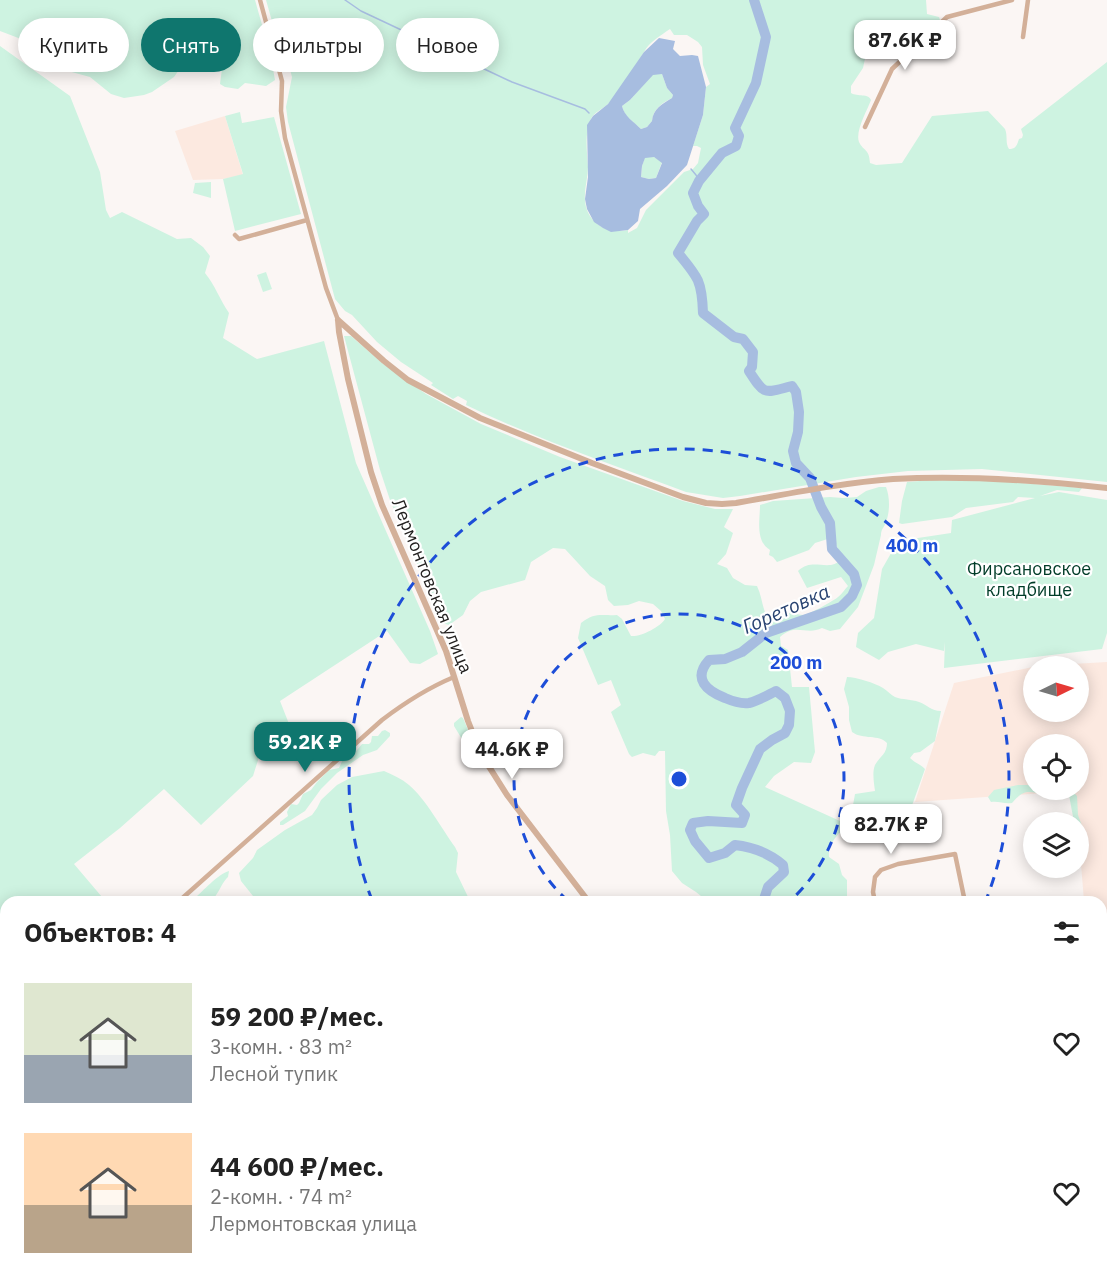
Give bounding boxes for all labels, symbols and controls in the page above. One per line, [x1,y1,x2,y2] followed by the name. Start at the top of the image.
[18,18,129,72] chip: Купить
[141,18,241,72] chip: Снять
[253,18,384,72] chip: Фильтры
[396,18,499,72] chip: Новое
[850,20,960,71] pin: 87.6K ₽
[868,26,942,53] text: 87.6K ₽
[387,495,478,677] street label: Лермонтовская улица
[886,534,938,557] text: 400 m
[967,557,1091,601] park label: Фирсановское кладбище
[738,577,834,640] water label: Горетовка
[770,651,822,674] text: 200 m
[1023,656,1089,722] north arrow
[1023,656,1089,878] map controls
[250,722,360,773] pin: 59.2K ₽
[268,728,342,755] text: 59.2K ₽
[457,729,567,780] pin: 44.6K ₽
[1023,734,1089,800] button: locate
[475,735,549,762] text: 44.6K ₽
[669,769,689,789] centre of rings
[836,804,946,855] pin: 82.7K ₽
[854,810,928,837] text: 82.7K ₽
[1023,812,1089,878] button: layers
[24,915,176,949] text: Объектов: 4
[1050,916,1083,949] icon: filters
[210,999,384,1033] text: 59 200 ₽/мес.
[72,1007,144,1079] icon: home
[1050,1027,1083,1060] icon: heart
[210,1033,352,1060] text: 3-комн. · 83 m²
[210,1060,338,1087] text: Лесной тупик
[210,1149,384,1183] text: 44 600 ₽/мес.
[72,1157,144,1229] icon: home
[1050,1177,1083,1210] icon: heart
[210,1183,352,1210] text: 2-комн. · 74 m²
[210,1210,417,1237] text: Лермонтовская улица

